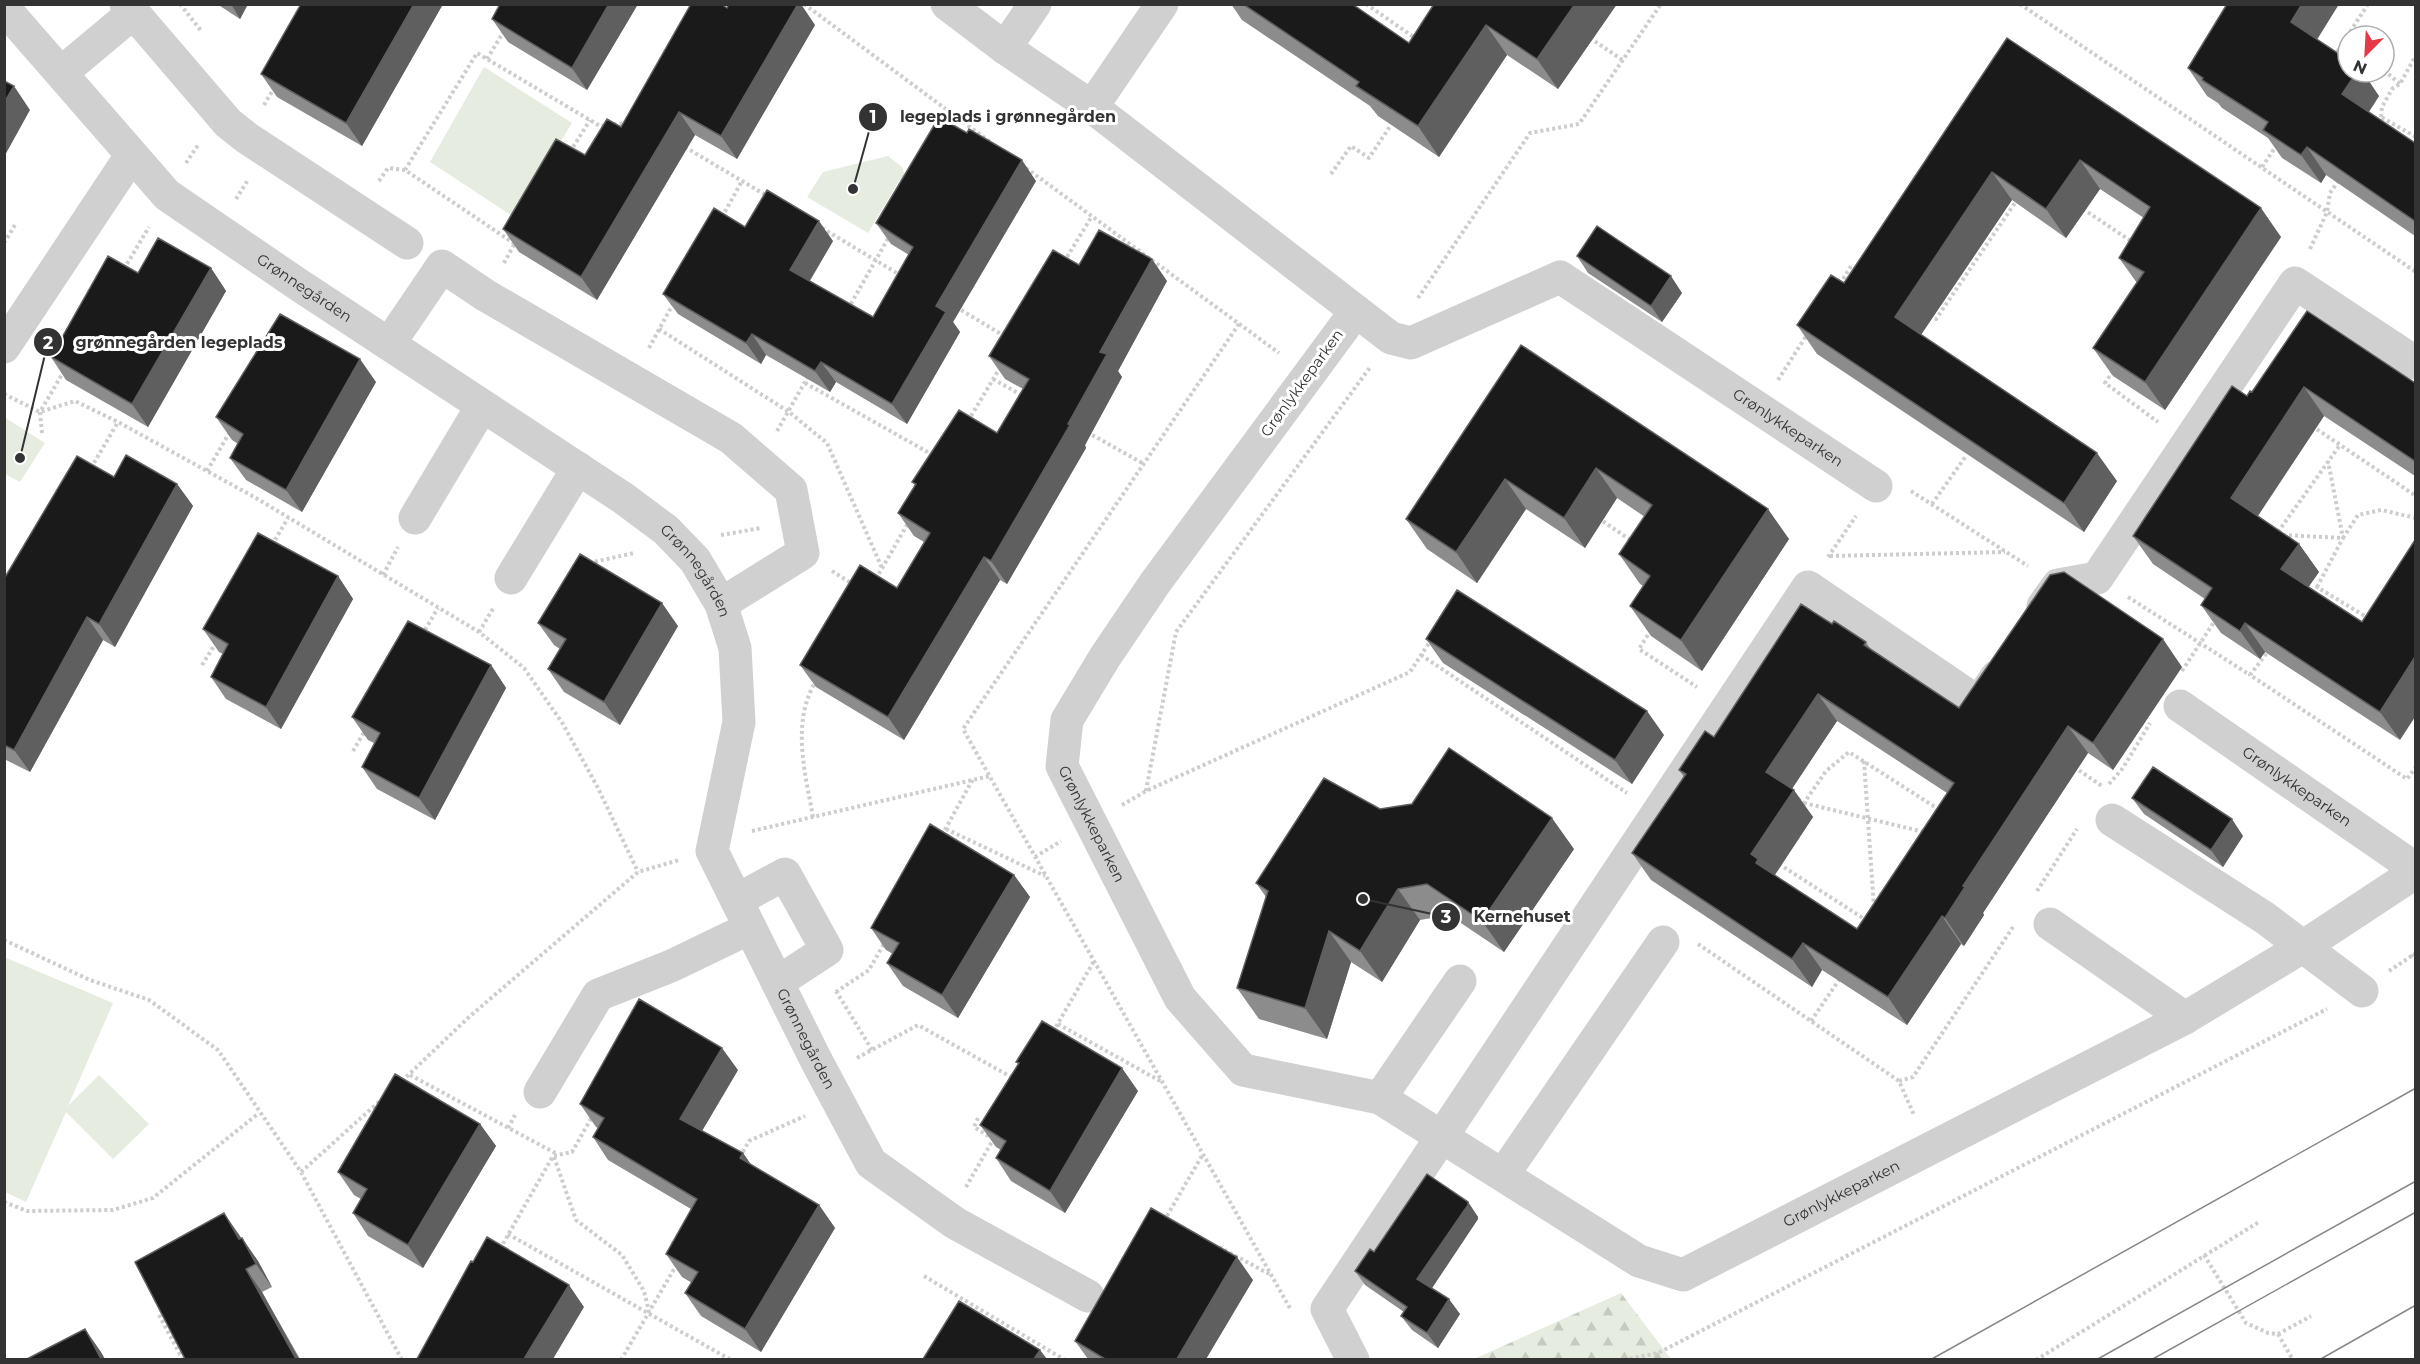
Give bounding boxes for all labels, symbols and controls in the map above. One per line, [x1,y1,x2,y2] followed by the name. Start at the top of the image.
[2336,24,2396,84] north arrow
[2350,56,2370,79] text: N
[858,100,1129,134] callout: legeplads i grønnegården
[869,106,877,128] text: 1
[900,107,1116,126] text: legeplads i grønnegården
[253,249,356,326] street label: Grønnegården
[33,325,294,359] callout: grønnegården legeplads
[1256,325,1347,440] street label: Grønlykkeparken
[43,332,54,354] text: 2
[76,333,283,352] text: grønnegården legeplads
[1729,384,1847,471] street label: Grønlykkeparken
[656,520,735,619] street label: Grønnegården
[2239,742,2355,831] street label: Grønlykkeparken
[1054,762,1130,885] street label: Grønlykkeparken
[1431,900,1582,934] callout: Kernehuset
[1440,906,1452,928] text: 3
[1473,907,1571,926] text: Kernehuset
[773,985,840,1092] street label: Grønnegården
[1780,1156,1903,1231] street label: Grønlykkeparken

